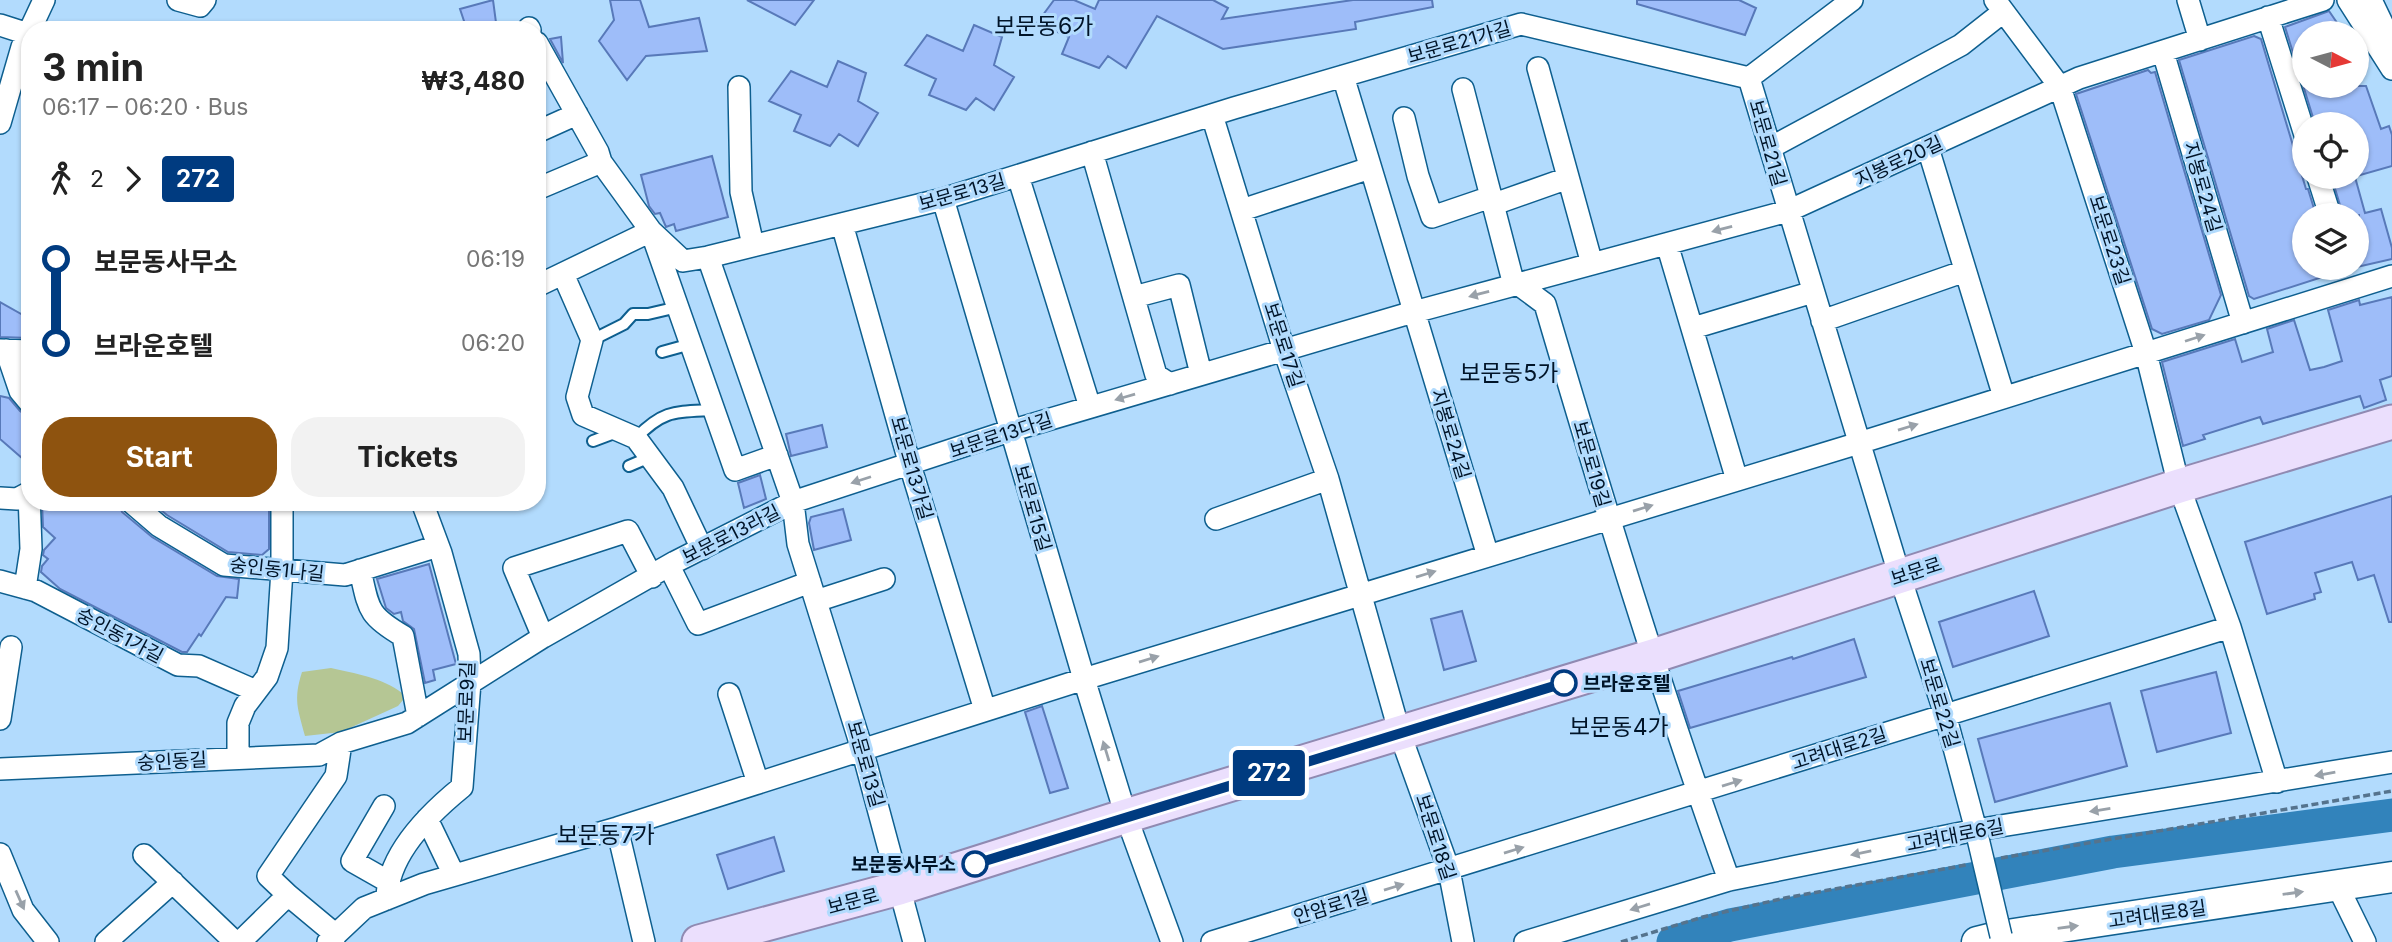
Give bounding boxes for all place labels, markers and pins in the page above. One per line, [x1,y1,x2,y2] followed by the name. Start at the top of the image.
[1551,670,1577,696] marker: 브라운호텔
[1583,672,1670,695] place label: 브라운호텔
[962,851,988,877] marker: 보문동사무소
[851,853,956,876] place label: 보문동사무소

